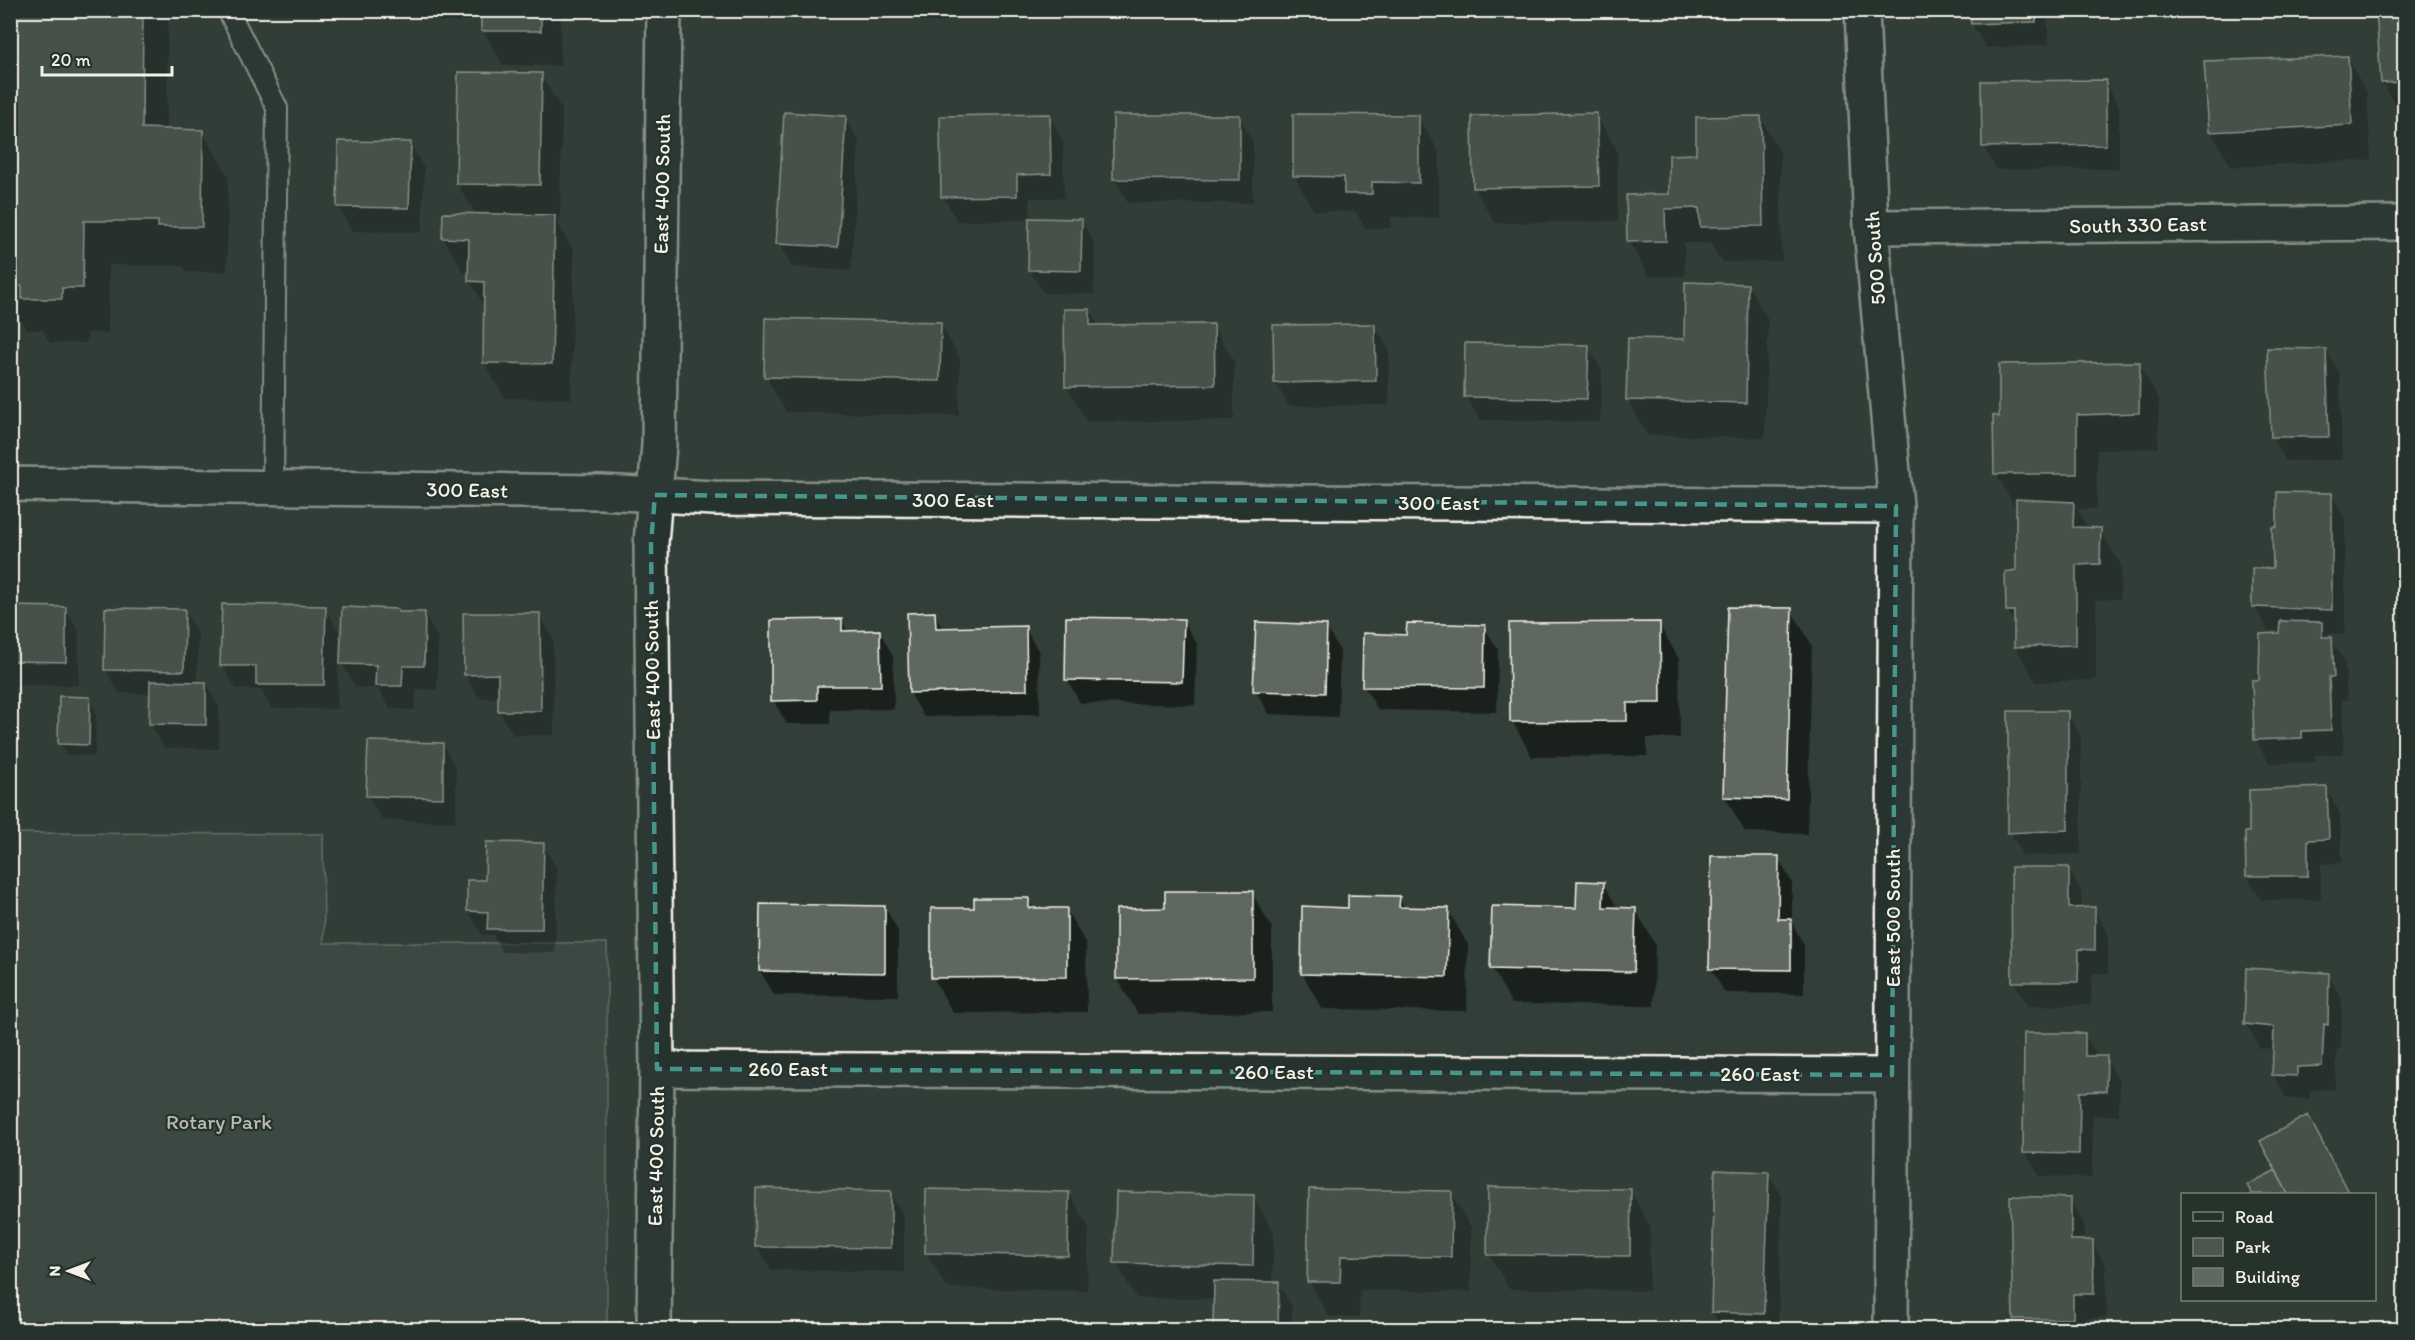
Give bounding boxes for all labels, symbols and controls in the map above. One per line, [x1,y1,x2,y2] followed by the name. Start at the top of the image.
[42,39,172,77] scale bar
[51,49,91,71] text: 20 m
[648,113,675,254] street label: East 400 South
[1859,210,1890,306] street label: 500 South
[2069,211,2207,238] street label: South 330 East
[426,476,508,503] street label: 300 East
[912,487,994,512] street label: 300 East
[1398,490,1480,515] street label: 300 East
[638,599,665,740] street label: East 400 South
[1880,848,1905,987] street label: East 500 South
[748,1056,828,1081] street label: 260 East
[1234,1059,1314,1084] street label: 260 East
[1720,1061,1800,1086] street label: 260 East
[642,1085,669,1226] street label: East 400 South
[166,1109,272,1134] park label: Rotary Park
[2181,1193,2376,1301] legend
[2235,1206,2274,1228] text: Road
[2235,1236,2270,1258] text: Park
[39,1241,99,1301] north arrow
[45,1266,64,1276] text: N
[2235,1266,2301,1288] text: Building

